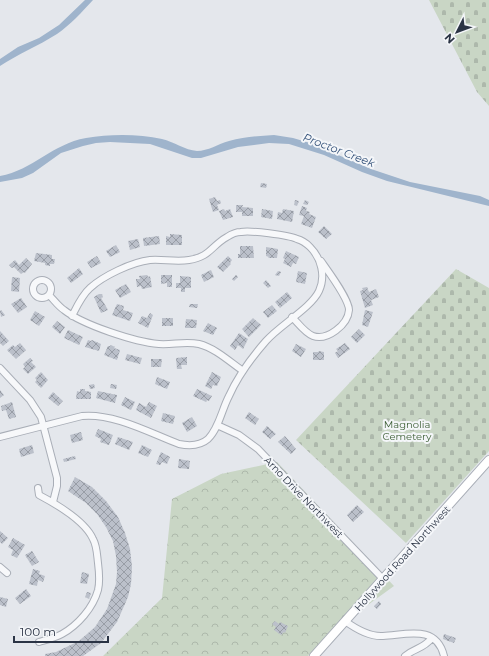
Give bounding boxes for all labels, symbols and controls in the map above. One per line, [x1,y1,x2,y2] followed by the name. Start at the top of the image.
[437,12,477,52] north arrow
[441,31,458,47] text: N
[301,130,377,170] water label: Proctor Creek
[383,418,432,443] park label: Magnolia Cemetery
[261,454,346,541] street label: Arno Drive Northwest
[352,503,453,614] street label: Hollywood Road Northwest
[14,618,108,644] scale bar
[20,624,56,639] text: 100 m

